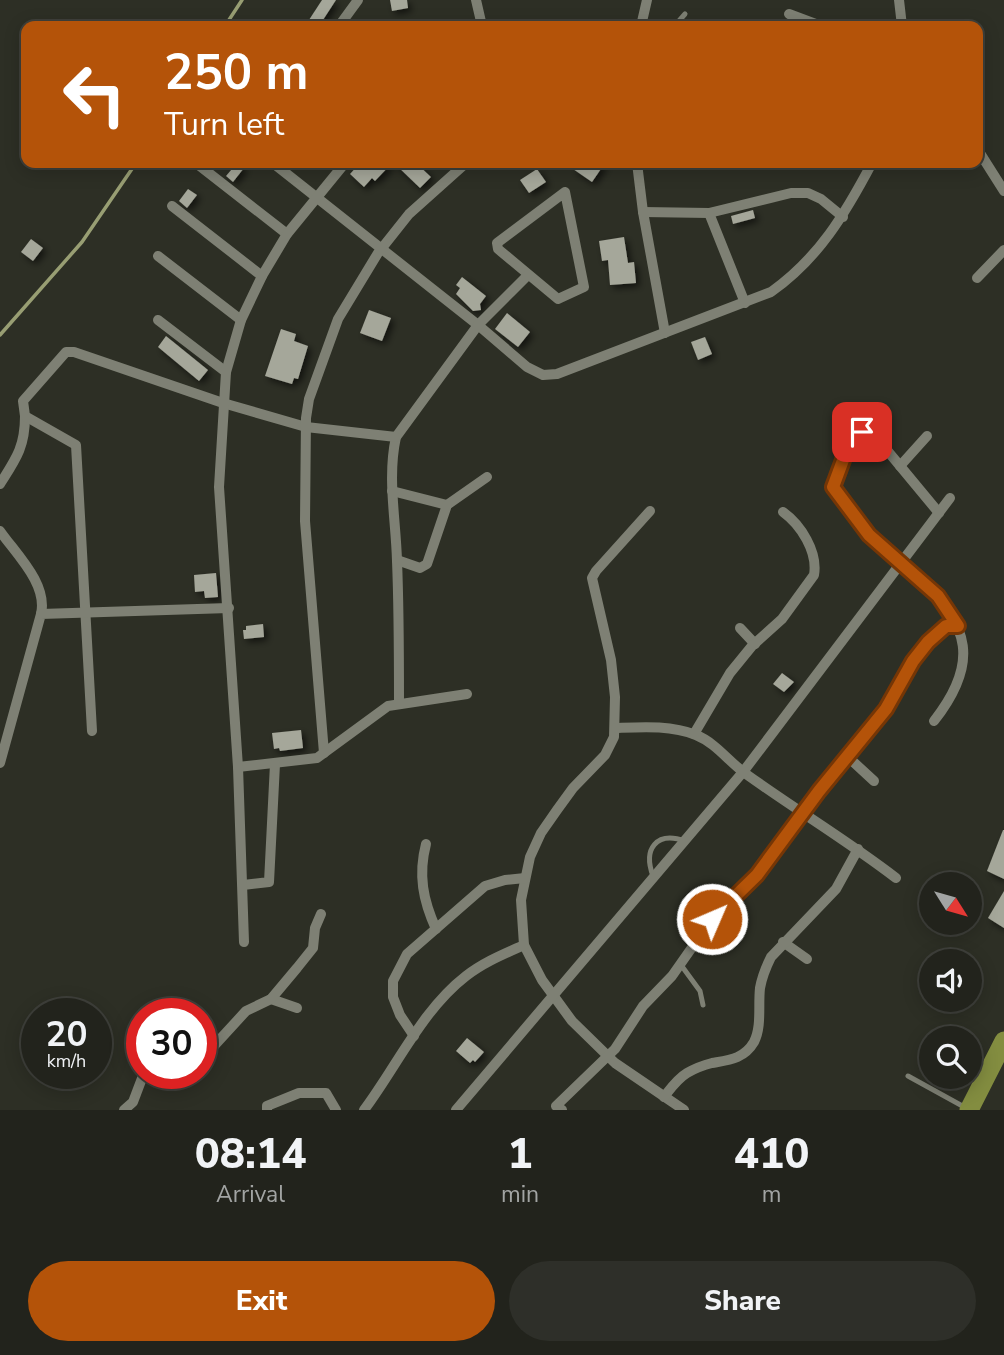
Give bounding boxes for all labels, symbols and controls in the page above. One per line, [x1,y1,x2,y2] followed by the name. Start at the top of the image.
[164,39,308,106] text: 250 m
[49,49,140,140] icon: left
[164,103,284,146] text: Turn left
[832,402,892,462] pin
[843,413,881,451] icon: arrive
[919,872,982,934] north arrow
[919,872,982,1089] map controls
[675,882,749,956] position arrow
[919,949,982,1012] button: sound
[126,998,217,1089] speed limit sign: 30
[45,1011,88,1058] text: 20
[919,1026,982,1089] button: search
[47,1049,86,1073] text: km/h
[195,1126,306,1183] text: 08:14
[507,1126,533,1183] text: 1
[734,1126,809,1183] text: 410
[216,1179,285,1210] text: Arrival
[501,1179,539,1210] text: min
[762,1179,781,1210] text: m
[28,1261,495,1341] button: Exit
[509,1261,976,1341] button: Share

